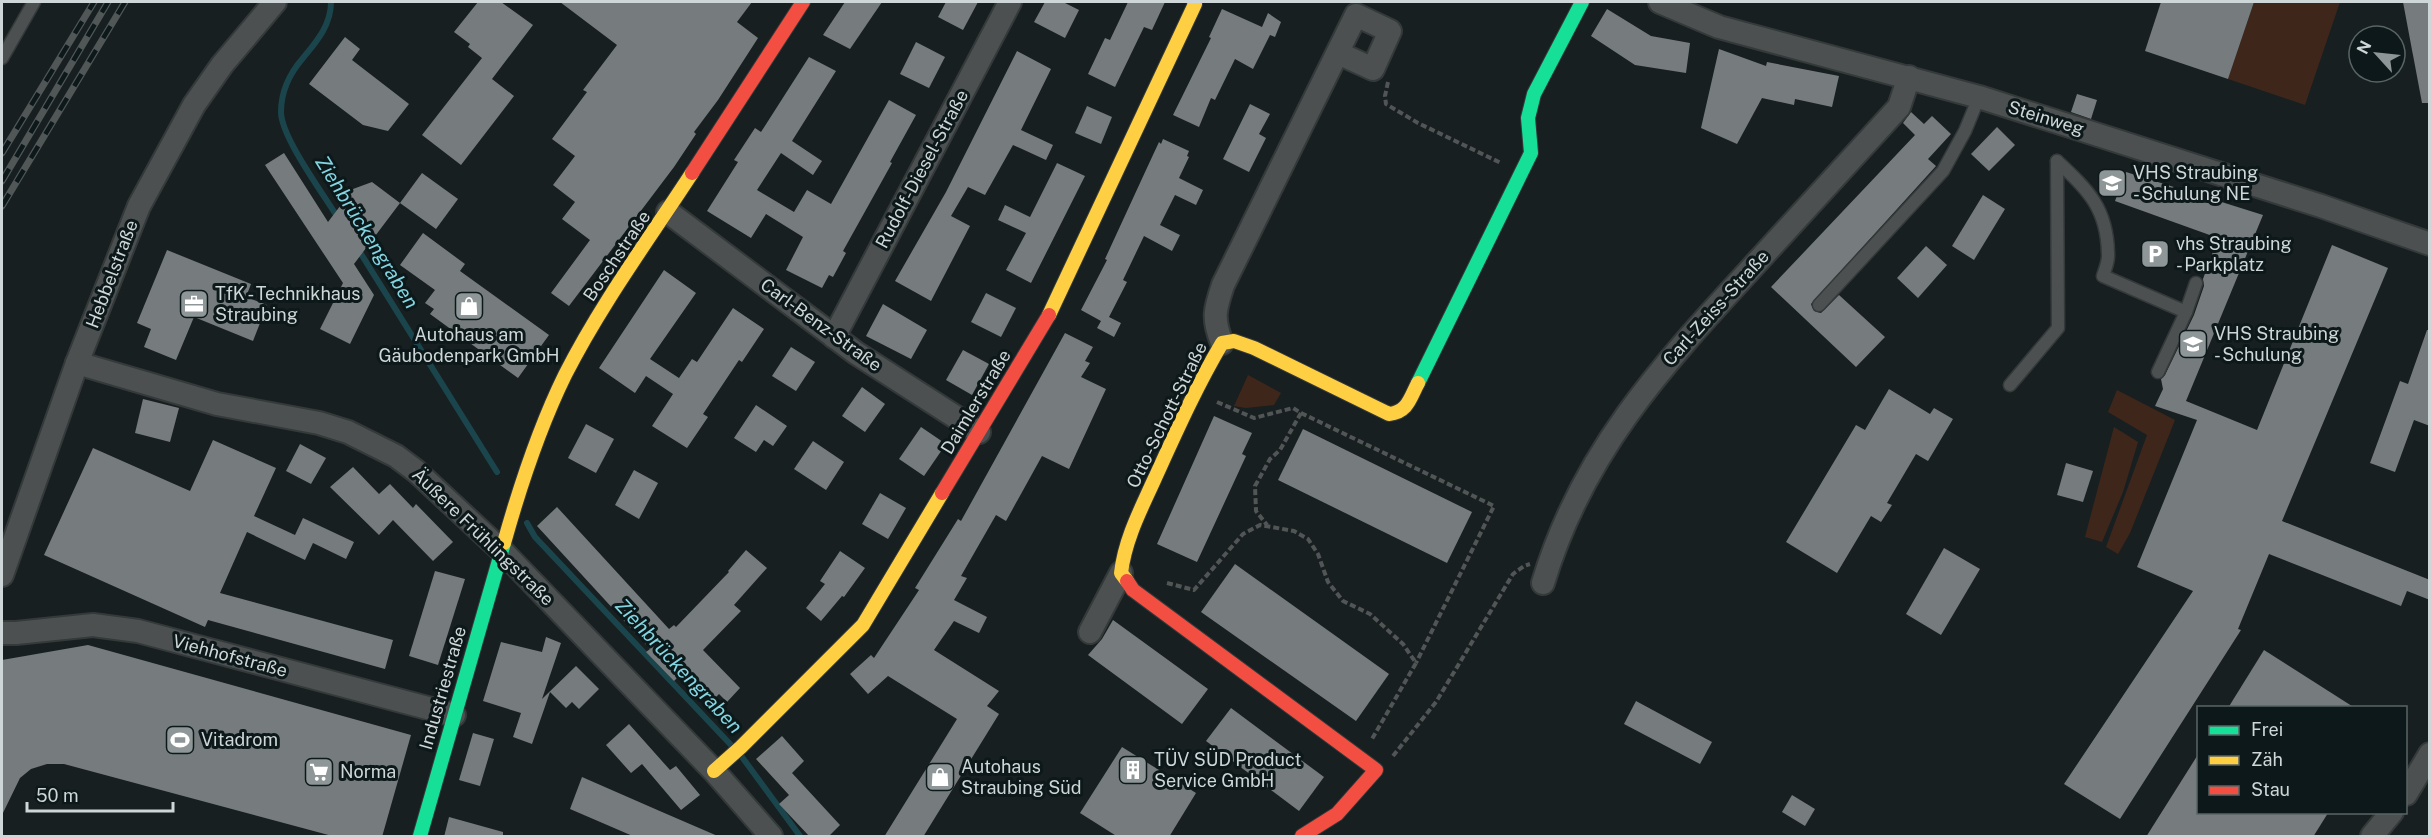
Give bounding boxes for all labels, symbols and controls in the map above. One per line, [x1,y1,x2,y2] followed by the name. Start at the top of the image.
[2347,24,2407,84] north arrow
[2353,38,2375,57] text: N
[871,86,972,252] street label: Rudolf-Diesel-Straße
[2006,96,2087,139] street label: Steinweg
[310,151,424,313] water label: Ziehbrückengraben
[2133,162,2258,204] place label: VHS Straubing - Schulung NE
[2096,167,2128,199] school or university icon: VHS Straubing - Schulung NE
[579,206,655,305] street label: Boschstraße
[81,217,142,331] street label: Hebbelstraße
[2176,233,2292,275] place label: vhs Straubing - Parkplatz
[2139,238,2171,270] parking icon: vhs Straubing - Parkplatz
[1658,246,1773,370] street label: Carl-Zeiss-Straße
[757,274,886,376] street label: Carl-Benz-Straße
[215,283,360,325] place label: TfK - Technikhaus Straubing
[178,288,210,320] office icon: TfK - Technikhaus Straubing
[453,290,485,322] shop icon: Autohaus am Gäubodenpark GmbH
[2214,323,2339,365] place label: VHS Straubing - Schulung
[378,324,560,366] place label: Autohaus am Gäubodenpark GmbH
[2177,328,2209,360] school or university icon: VHS Straubing - Schulung
[1122,338,1211,491] street label: Otto-Schott-Straße
[936,346,1015,458] street label: Daimlerstraße
[408,463,559,610] street label: Äußere Frühlingstraße
[610,594,748,738] water label: Ziehbrückengraben
[415,624,470,752] street label: Industriestraße
[171,630,290,681] street label: Viehhofstraße
[2197,706,2407,814] legend
[2251,719,2283,740] text: Frei
[164,724,196,756] sports icon: Vitadrom
[201,729,278,750] place label: Vitadrom
[1154,748,1301,791] place label: TÜV SÜD Product Service GmbH
[2251,749,2283,770] text: Zäh
[1117,754,1149,786] building icon: TÜV SÜD Product Service GmbH
[303,756,335,788] supermarket icon: Norma
[961,756,1081,798] place label: Autohaus Straubing Süd
[340,761,396,782] place label: Norma
[924,761,956,793] shop icon: Autohaus Straubing Süd
[27,775,172,813] scale bar
[2251,779,2290,800] text: Stau
[36,785,79,806] text: 50 m

